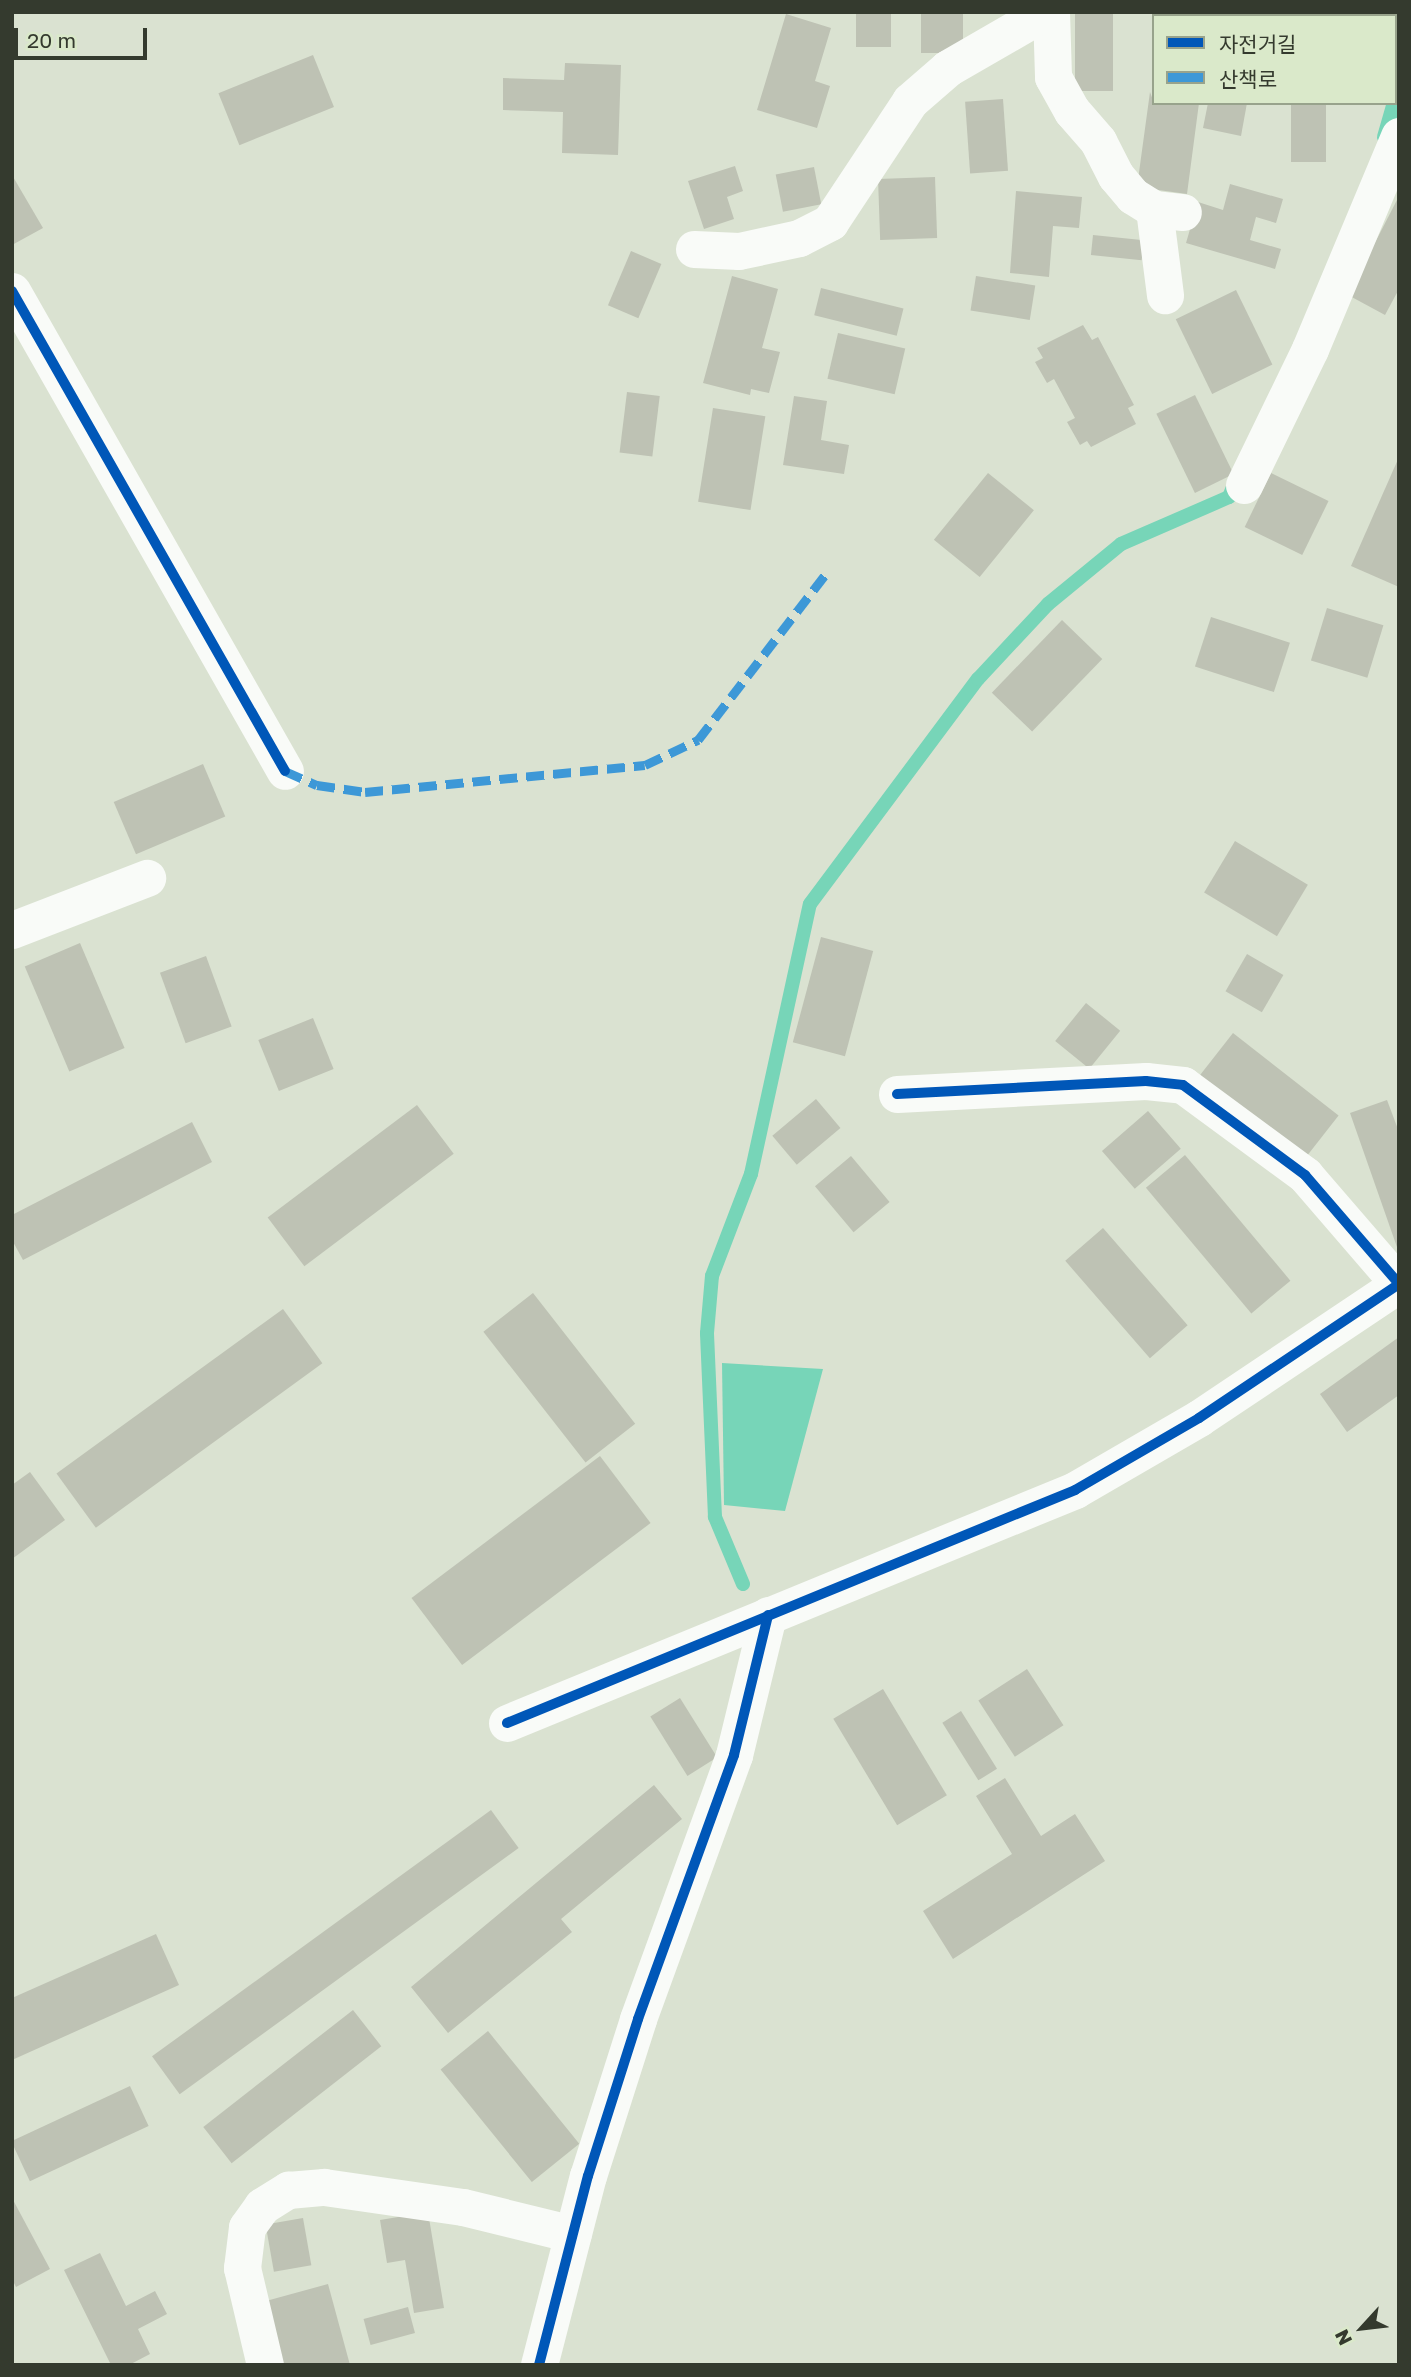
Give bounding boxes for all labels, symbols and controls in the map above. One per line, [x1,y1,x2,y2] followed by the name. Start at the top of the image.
[18,14,150,58] scale bar
[1152,14,1397,105] legend
[27,27,76,53] text: 20 m
[1219,31,1296,57] text: 자전거길
[1219,66,1277,92] text: 산책로
[1327,2293,1397,2363] north arrow
[1329,2326,1356,2349] text: N

